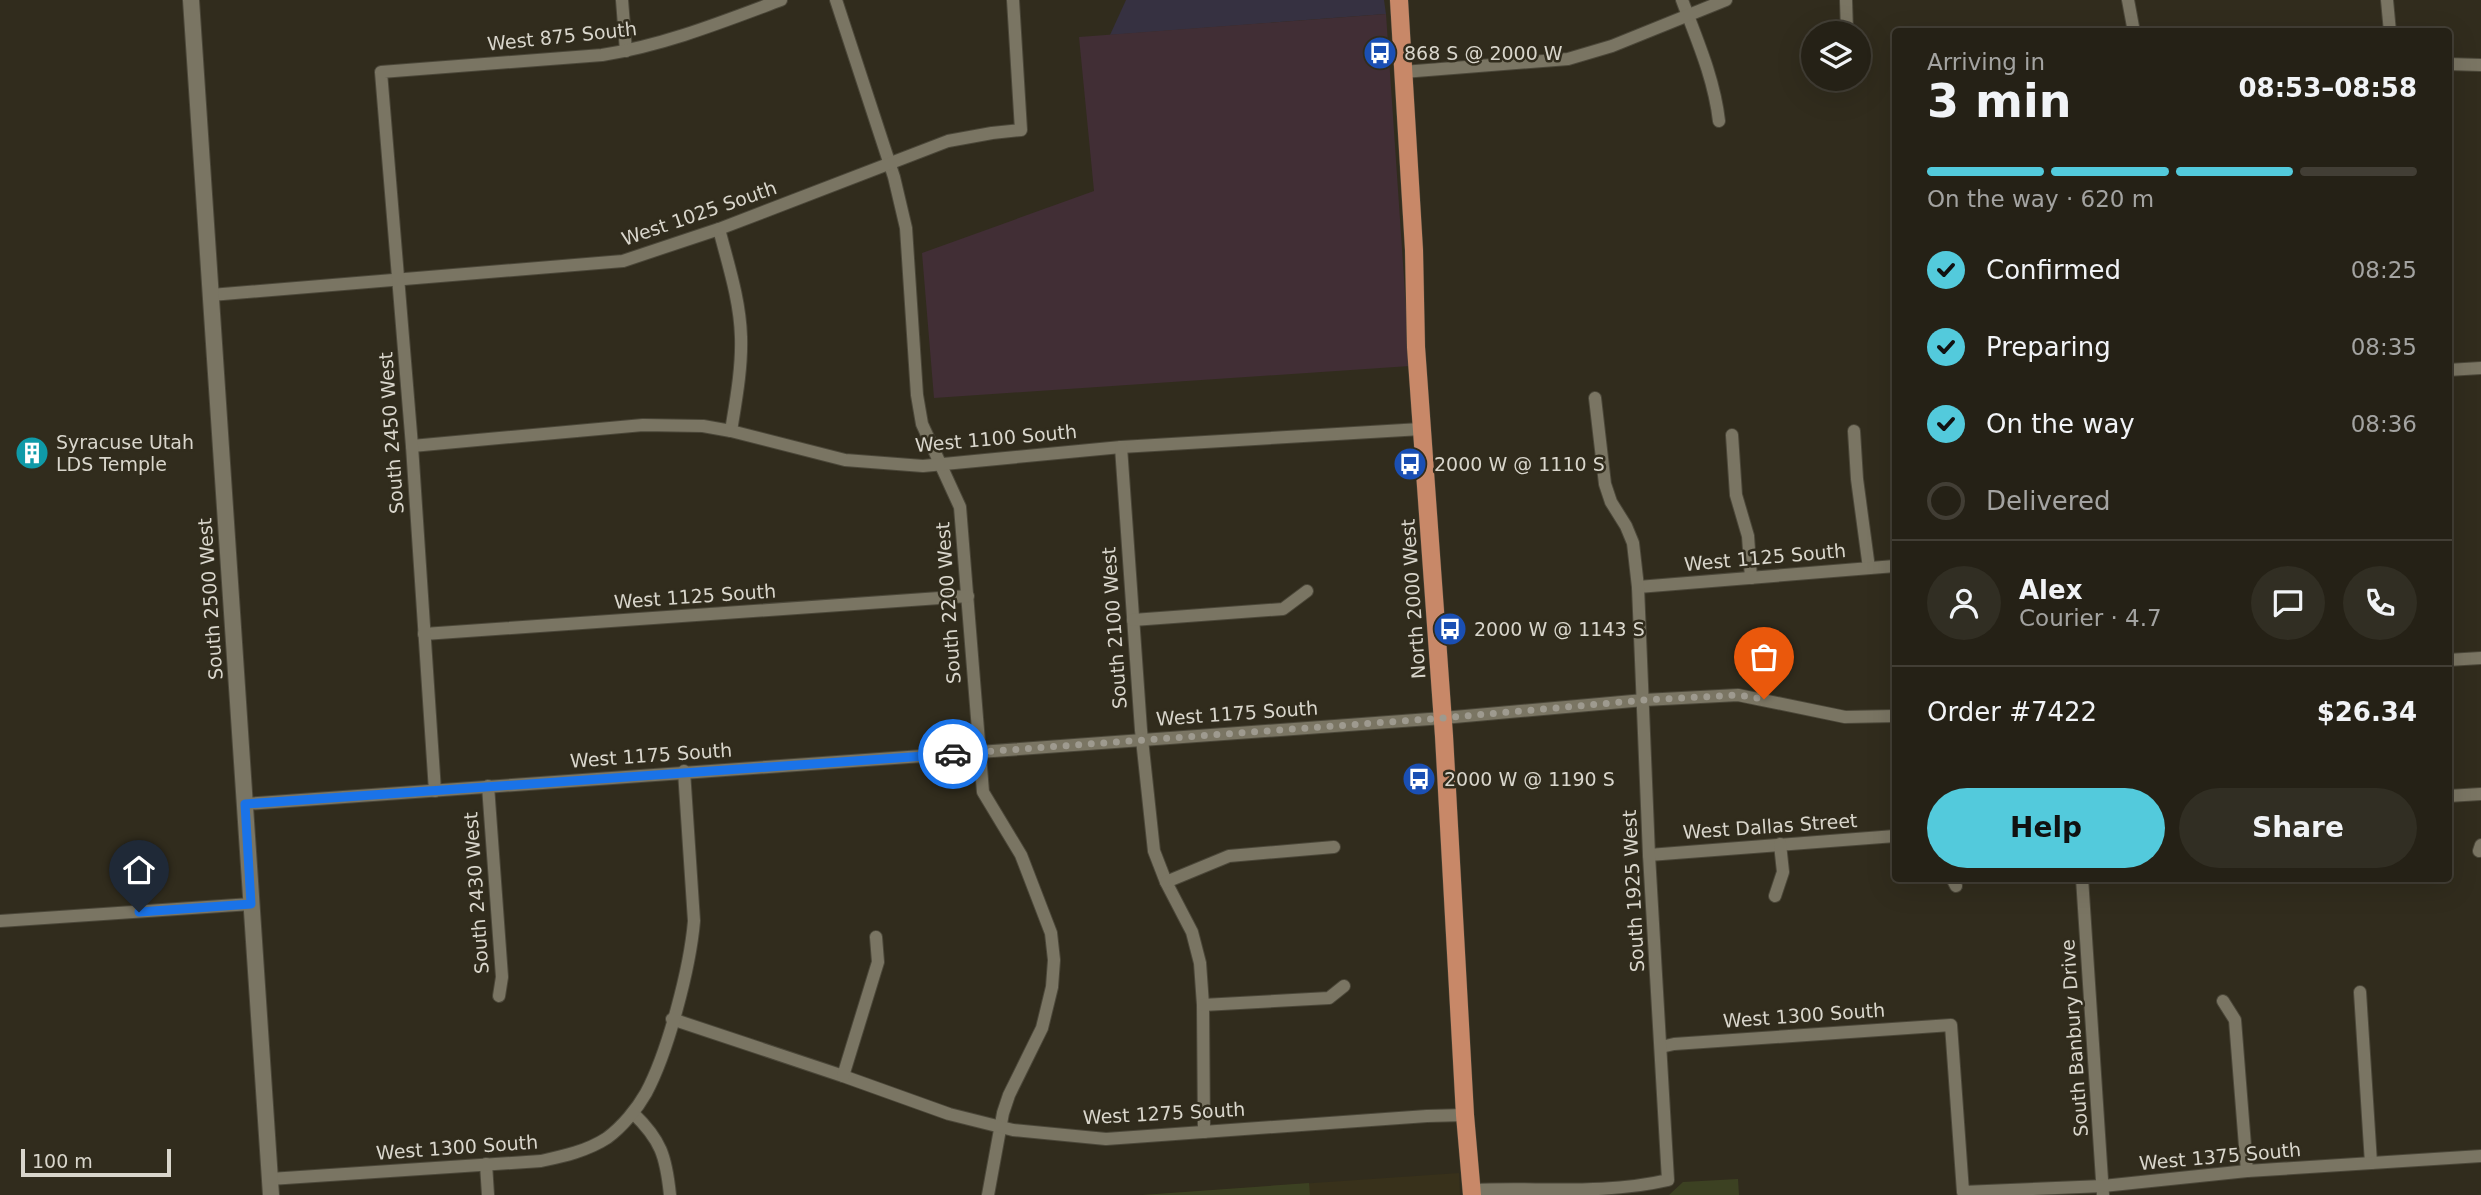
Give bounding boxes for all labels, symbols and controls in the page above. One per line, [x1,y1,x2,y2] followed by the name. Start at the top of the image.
[486,17,638,55] street label: West 875 South
[1801,21,1871,91] map controls
[1801,21,1871,91] button: layers
[1361,34,1399,72] bus stop icon: 868 S @ 2000 W
[1404,42,1563,64] place label: 868 S @ 2000 W
[1927,49,2045,75] text: Arriving in
[2238,73,2417,103] text: 08:53–08:58
[1927,74,2071,128] text: 3 min
[619,176,779,250] street label: West 1025 South
[1927,186,2154,212] text: On the way · 620 m
[1927,251,1965,289] icon: check
[1986,255,2121,285] text: Confirmed
[2351,257,2417,283] text: 08:25
[1927,328,1965,366] icon: check
[1986,332,2111,362] text: Preparing
[2351,334,2417,360] text: 08:35
[374,351,408,515] street label: South 2450 West
[1927,405,1965,443] icon: check
[1986,409,2135,439] text: On the way
[2351,411,2417,437] text: 08:36
[914,420,1078,456] street label: West 1100 South
[56,431,194,475] place label: Syracuse Utah LDS Temple
[13,434,51,472] building icon: Syracuse Utah LDS Temple
[1391,445,1429,483] bus stop icon: 2000 W @ 1110 S
[1434,453,1605,475] place label: 2000 W @ 1110 S
[1986,486,2110,516] text: Delivered
[193,517,227,681] street label: South 2500 West
[1396,518,1430,680] street label: North 2000 West
[931,521,965,685] street label: South 2200 West
[1683,539,1847,575] street label: West 1125 South
[1097,546,1131,710] street label: South 2100 West
[1927,566,2001,640] button: person
[2251,566,2325,640] button: chat
[2343,566,2417,640] button: phone
[2019,575,2082,605] text: Alex
[613,579,777,613] street label: West 1125 South
[2019,605,2162,631] text: Courier · 4.7
[1431,610,1469,648] bus stop icon: 2000 W @ 1143 S
[1474,618,1645,640] place label: 2000 W @ 1143 S
[1734,627,1794,699] pin
[1745,638,1783,676] icon: bag
[1155,696,1319,730] street label: West 1175 South
[1927,697,2097,727] text: Order #7422
[2317,697,2417,727] text: $26.34
[918,719,988,789] courier
[934,735,972,773] icon: car
[569,738,733,772] street label: West 1175 South
[1400,760,1438,798] bus stop icon: 2000 W @ 1190 S
[1444,768,1615,790] place label: 2000 W @ 1190 S
[1927,788,2165,868] button: Help
[2179,788,2417,868] button: Share
[1618,809,1648,973] street label: South 1925 West
[1682,809,1858,843] street label: West Dallas Street
[459,811,493,975] street label: South 2430 West
[109,840,169,912] pin
[120,851,158,889] icon: home
[2056,939,2092,1137] street label: South Banbury Drive
[1722,998,1886,1032] street label: West 1300 South
[1082,1098,1246,1128] street label: West 1275 South
[375,1130,539,1164] street label: West 1300 South
[2138,1138,2302,1174] street label: West 1375 South
[21,1146,172,1178] scale bar
[32,1150,93,1172] text: 100 m

